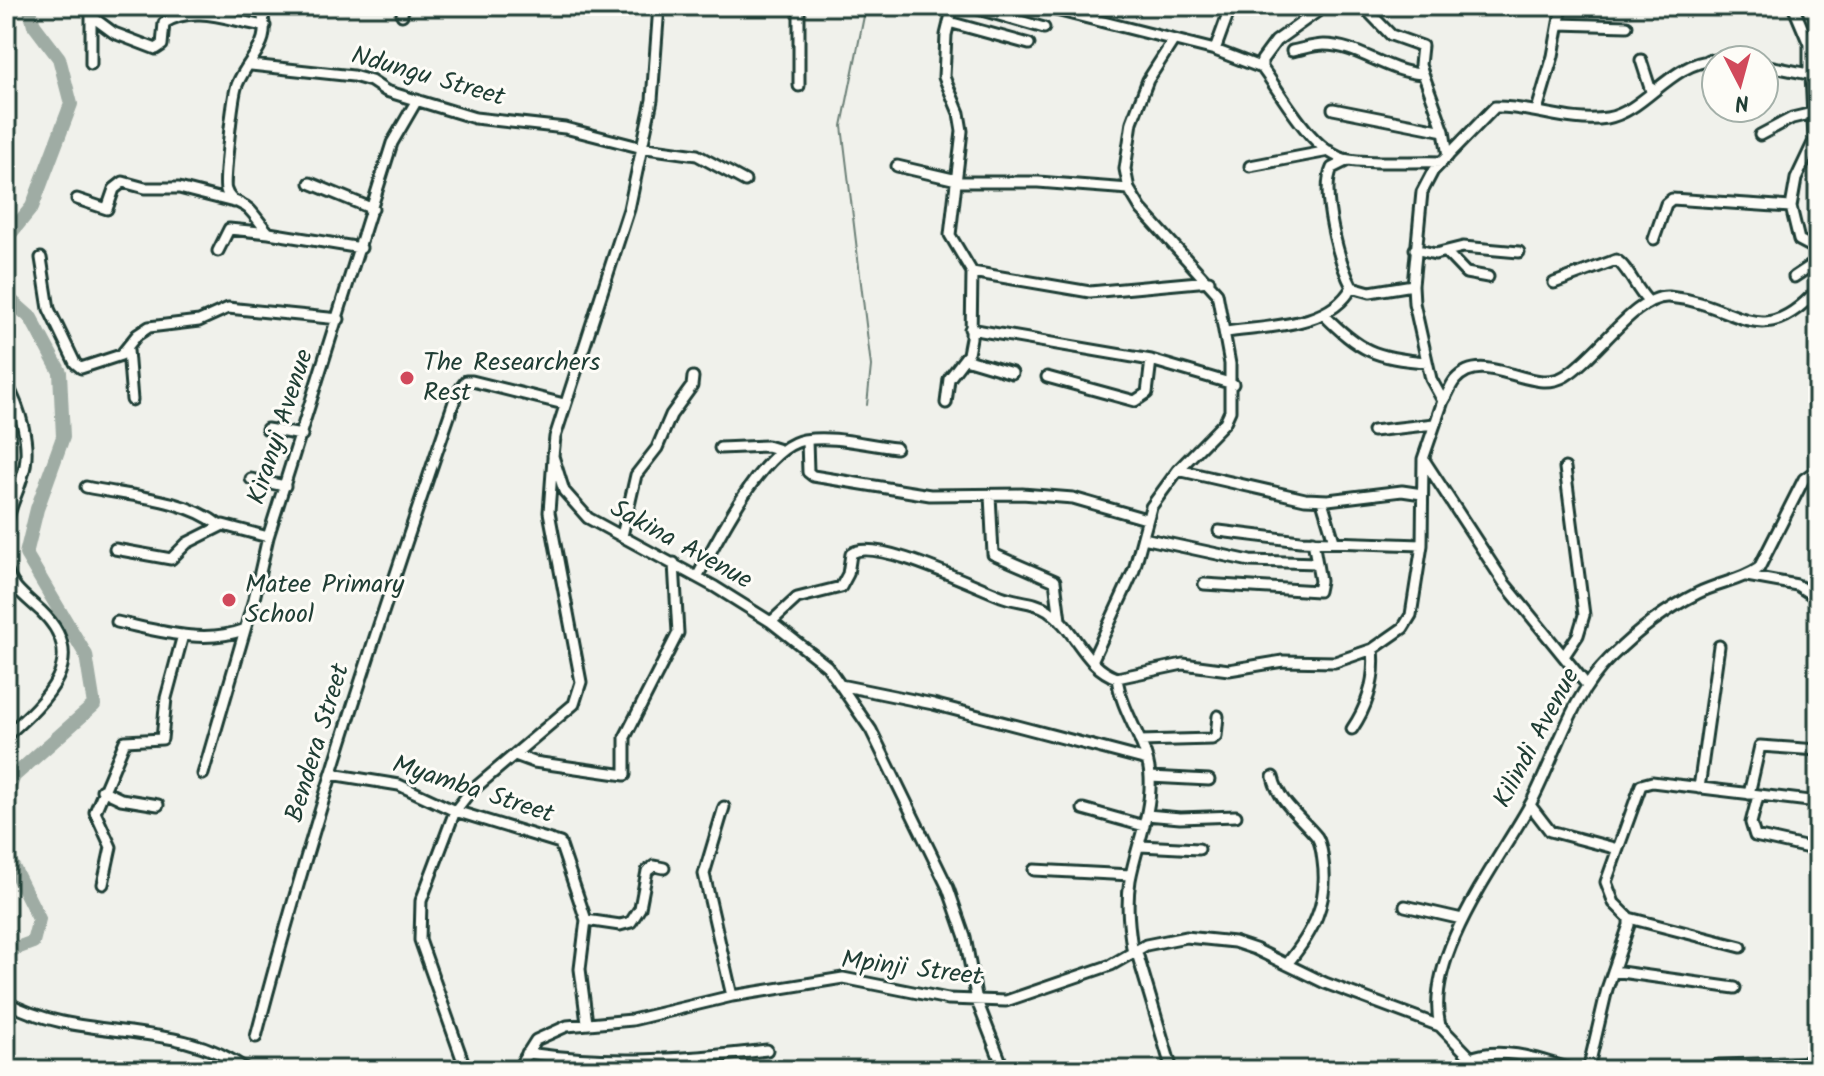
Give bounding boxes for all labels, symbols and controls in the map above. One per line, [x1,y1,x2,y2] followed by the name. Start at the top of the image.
[346,35,511,119] street label: Ndungu Street
[1700,44,1780,124] north arrow
[1733,83,1751,120] text: N
[423,342,600,414] place label: The Researchers Rest
[236,343,326,510] street label: Kiranyi Avenue
[398,369,416,387] marker: The Researchers Rest
[602,488,760,602] street label: Sakina Avenue
[245,564,405,636] place label: Matee Primary School
[220,591,238,609] marker: Matee Primary School
[274,658,362,828] street label: Bendera Street
[1482,660,1592,816] street label: Kilindi Avenue
[387,744,560,836] street label: Myamba Street
[839,939,986,999] street label: Mpinji Street

